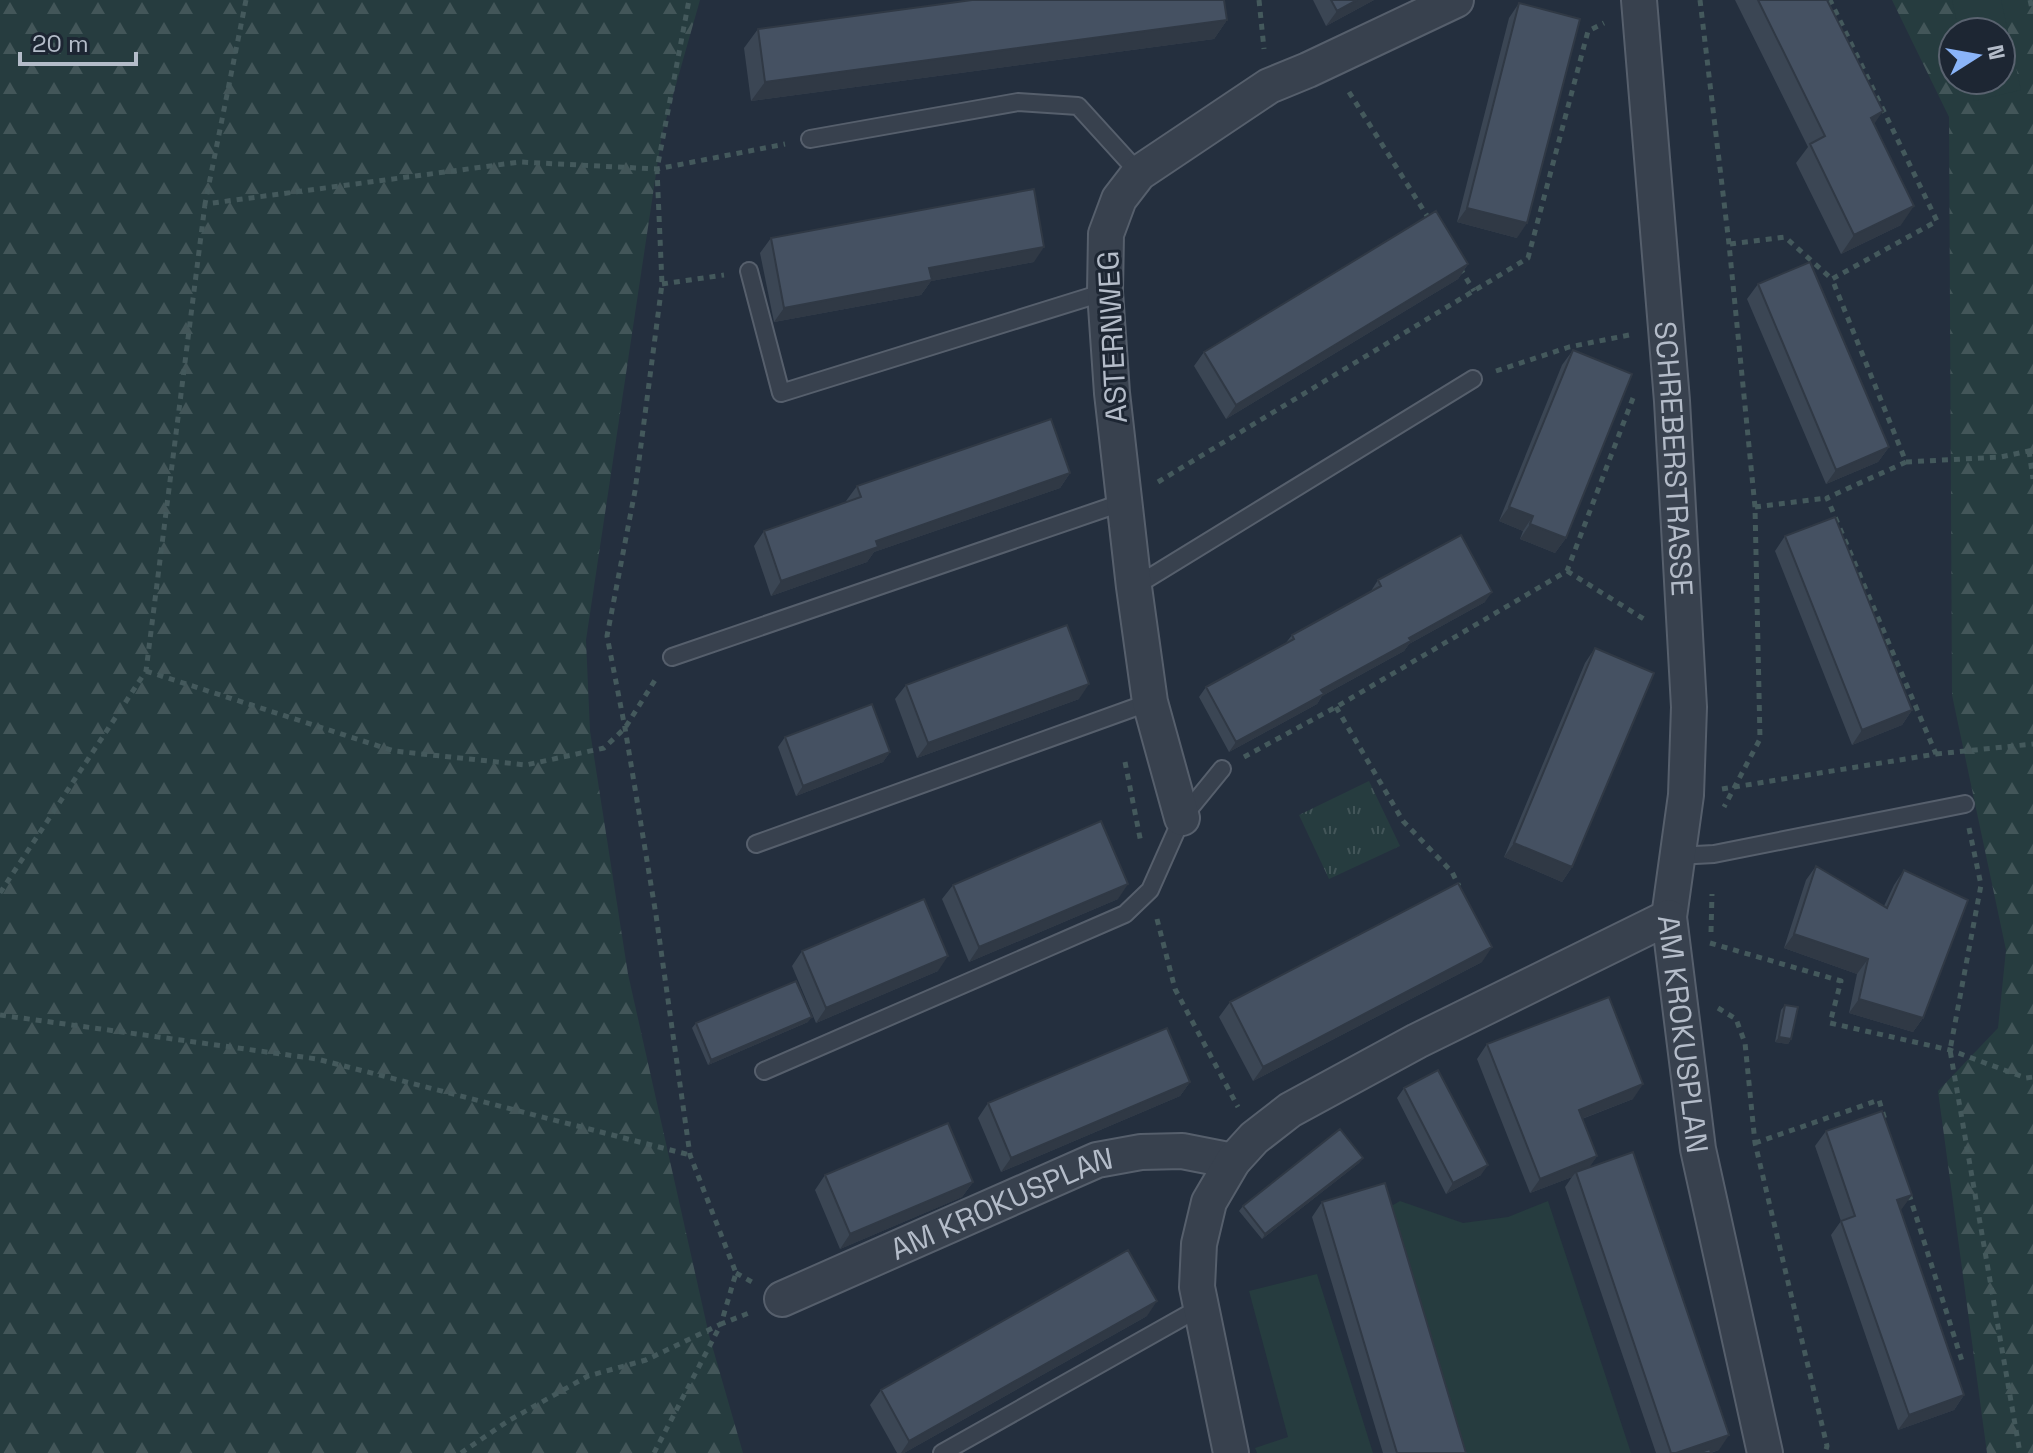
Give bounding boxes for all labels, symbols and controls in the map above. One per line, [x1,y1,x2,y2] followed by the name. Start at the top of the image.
[20,16,136,66] scale bar
[1937,16,2017,96] north arrow
[32,28,89,59] text: 20 m
[1981,42,2012,62] text: N
[1088,250,1136,424] street label: ASTERNWEG
[1646,320,1702,597] street label: SCHREBERSTRASSE
[1649,913,1718,1155] street label: AM KROKUSPLAN
[884,1138,1116,1268] street label: AM KROKUSPLAN

